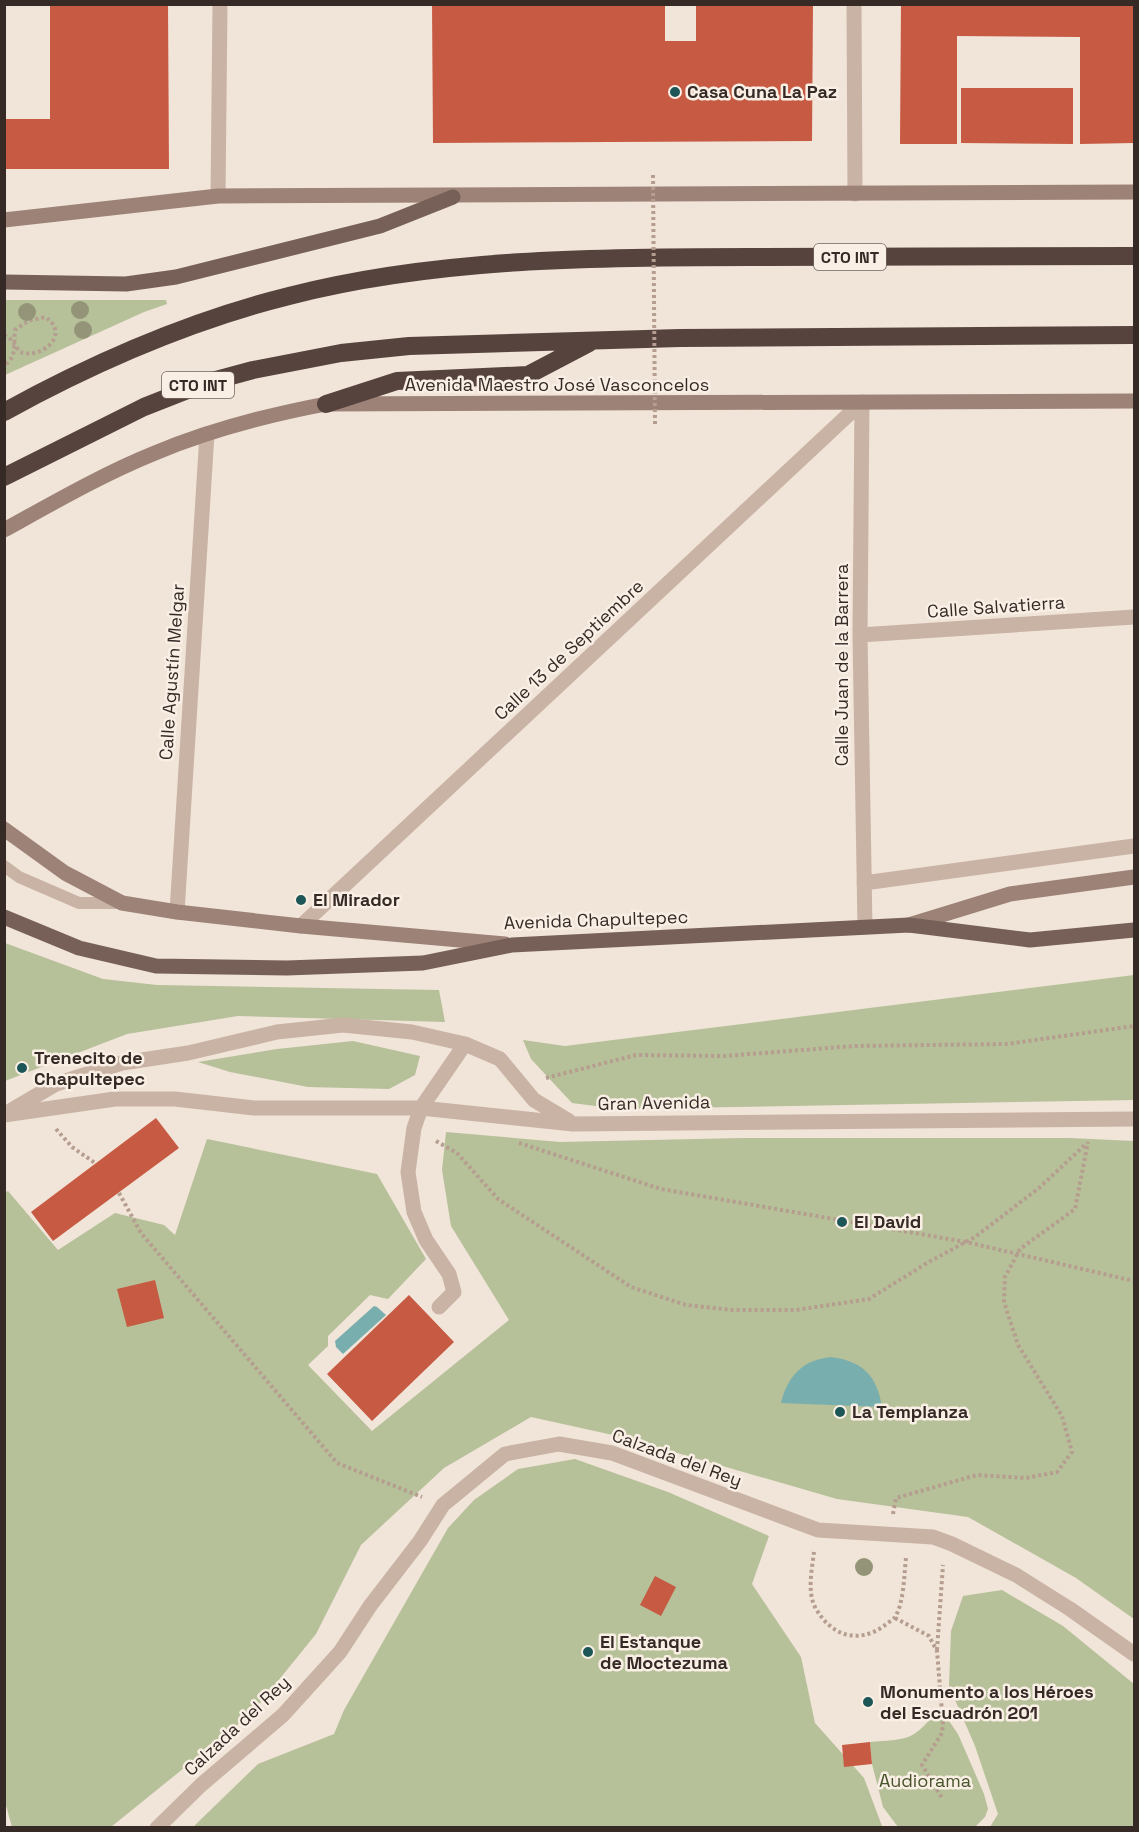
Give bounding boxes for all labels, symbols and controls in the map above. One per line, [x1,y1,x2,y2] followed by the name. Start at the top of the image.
[687,80,837,103] place label: Casa Cuna La Paz
[668,85,682,99] marker: Casa Cuna La Paz
[814,244,886,270] road number: CTO INT
[162,372,234,398] road number: CTO INT
[405,373,709,396] street label: Avenida Maestro José Vasconcelos
[830,564,853,766] street label: Calle Juan de la Barrera
[489,574,648,725] street label: Calle 13 de Septiembre
[154,583,189,761] street label: Calle Agustín Melgar
[926,590,1066,623] street label: Calle Salvatierra
[313,888,400,911] place label: El Mirador
[294,893,308,907] marker: El Mirador
[503,905,689,934] street label: Avenida Chapultepec
[34,1046,145,1090] place label: Trenecito de Chapultepec
[15,1061,29,1075] marker: Trenecito de Chapultepec
[598,1090,710,1115] street label: Gran Avenida
[854,1210,921,1233] place label: El David
[835,1215,849,1229] marker: El David
[852,1400,969,1423] place label: La Templanza
[833,1405,847,1419] marker: La Templanza
[609,1423,745,1492] street label: Calzada del Rey
[600,1630,729,1674] place label: El Estanque de Moctezuma
[581,1645,595,1659] marker: El Estanque de Moctezuma
[179,1671,294,1781] street label: Calzada del Rey
[880,1680,1094,1724] place label: Monumento a los Héroes del Escuadrón 201
[861,1695,875,1709] marker: Monumento a los Héroes del Escuadrón 201
[879,1769,971,1792] park label: Audiorama

